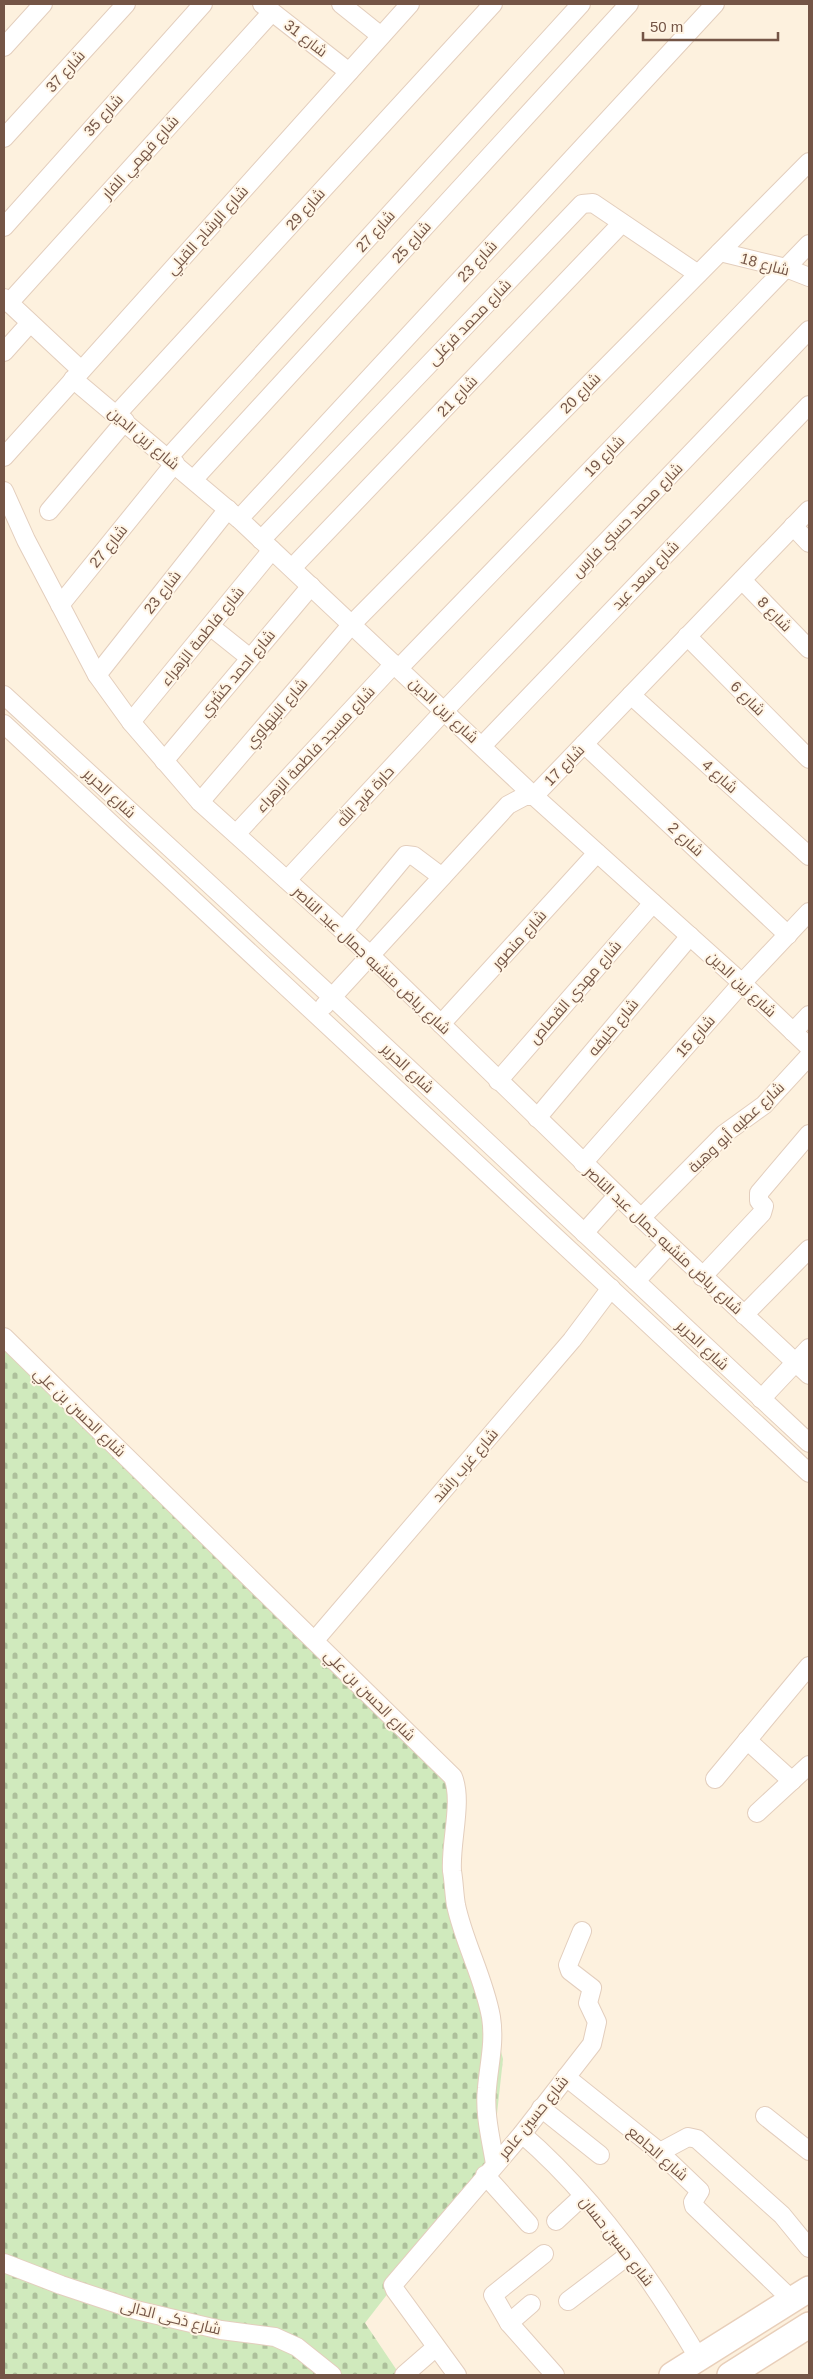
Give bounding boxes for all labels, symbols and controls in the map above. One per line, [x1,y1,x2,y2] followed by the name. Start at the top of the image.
[643,10,778,42] scale bar
[279,16,331,62] street label: شارع 31
[650,18,683,35] text: 50 m
[42,47,90,97] street label: شارع 37
[80,91,128,141] street label: شارع 35
[98,112,185,205] street label: شارع فهمي الفار
[163,182,254,281] street label: شارع الرشاح القبلي
[282,185,330,235] street label: شارع 29
[352,207,400,257] street label: شارع 27
[388,218,436,268] street label: شارع 25
[454,237,502,287] street label: شارع 23
[738,249,791,282] street label: شارع 18
[424,276,516,370] street label: شارع محمد فرغلى
[556,369,606,419] street label: شارع 20
[434,372,483,422] street label: شارع 21
[103,403,183,475] street label: شارع زين الدين
[581,432,630,482] street label: شارع 19
[568,459,689,583] street label: شارع محمد حسني فارس
[86,521,133,573] street label: شارع 27
[608,537,684,615] street label: شارع سعد عيد
[140,567,186,619] street label: شارع 23
[157,583,249,691] street label: شارع فاطمة الزهراء
[752,593,796,637] street label: شارع 8
[196,626,281,722] street label: شارع احمد كشري
[404,674,482,748] street label: شارع زين الدين
[241,675,314,754] street label: شارع البنهاوي
[725,677,769,721] street label: شارع 6
[252,683,380,818] street label: شارع مسجد فاطمة الزهراء
[541,741,590,791] street label: شارع 17
[697,756,741,798] street label: شارع 4
[332,762,399,832] street label: حارة فرج الله
[78,764,139,823] street label: شارع الحرير
[663,819,707,862] street label: شارع 2
[287,882,454,1040] street label: شارع رياض منشيه جمال عبد الناصر
[488,906,552,974] street label: شارع منصور
[526,937,627,1050] street label: شارع مهدي القصاص
[702,948,780,1022] street label: شارع زين الدين
[584,995,644,1061] street label: شارع خليفه
[672,1012,720,1062] street label: شارع 15
[376,1039,437,1098] street label: شارع الحرير
[684,1078,789,1178] street label: شارع عطيه أبو وهبة
[579,1162,746,1320] street label: شارع رياض منشيه جمال عبد الناصر
[671,1316,732,1375] street label: شارع الحرير
[28,1364,129,1463] street label: شارع الحسن بن علي
[429,1425,504,1507] street label: شارع غرب راشد
[318,1646,419,1747] street label: شارع الحسن بن علي
[494,2072,574,2164] street label: شارع حسين عامر
[623,2122,691,2186] street label: شارع الجامع
[574,2193,657,2291] street label: شارع حسين حسان
[118,2296,223,2341] street label: شارع ذكى الدالى

